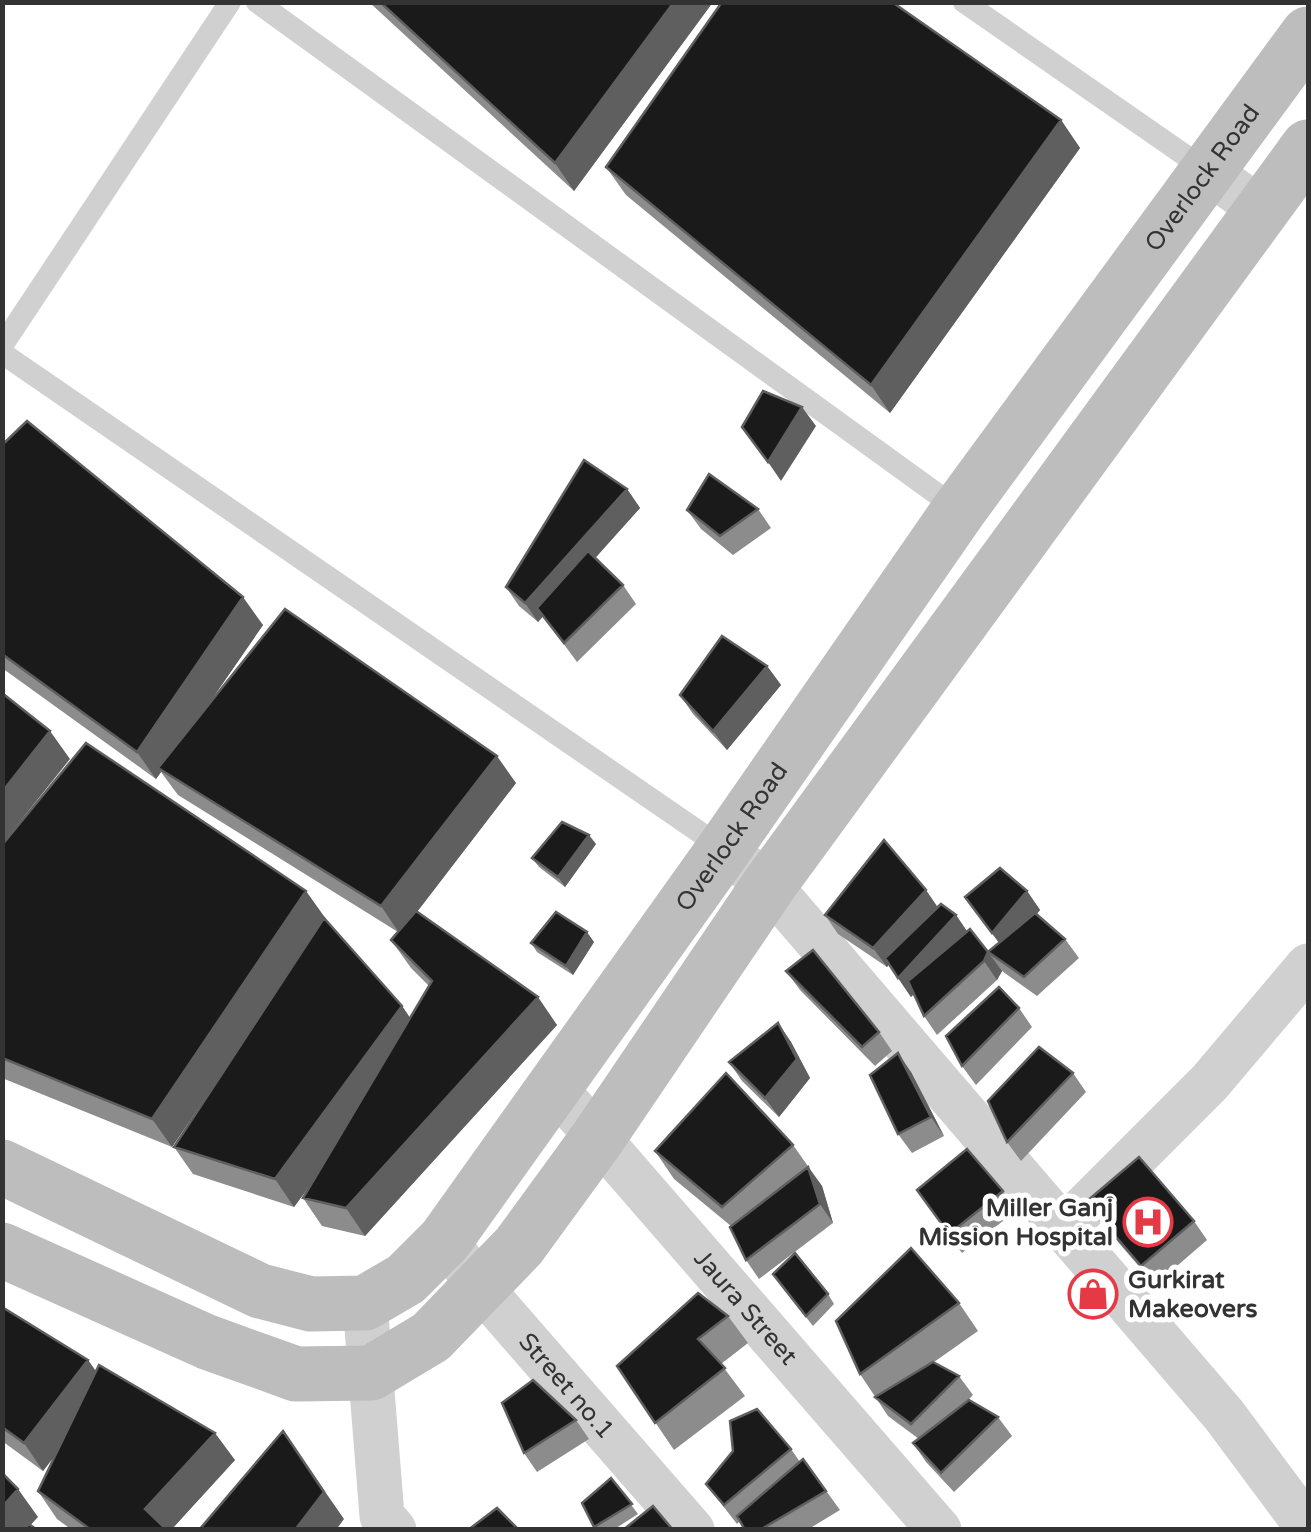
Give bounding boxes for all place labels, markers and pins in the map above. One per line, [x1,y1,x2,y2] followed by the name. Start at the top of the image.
[918,1193,1113,1252] place label: Miller Ganj Mission Hospital
[1122,1196,1174,1248] hospital icon: Miller Ganj Mission Hospital
[1128,1265,1258,1324] place label: Gurkirat Makeovers
[1067,1268,1119,1320] shop icon: Gurkirat Makeovers

